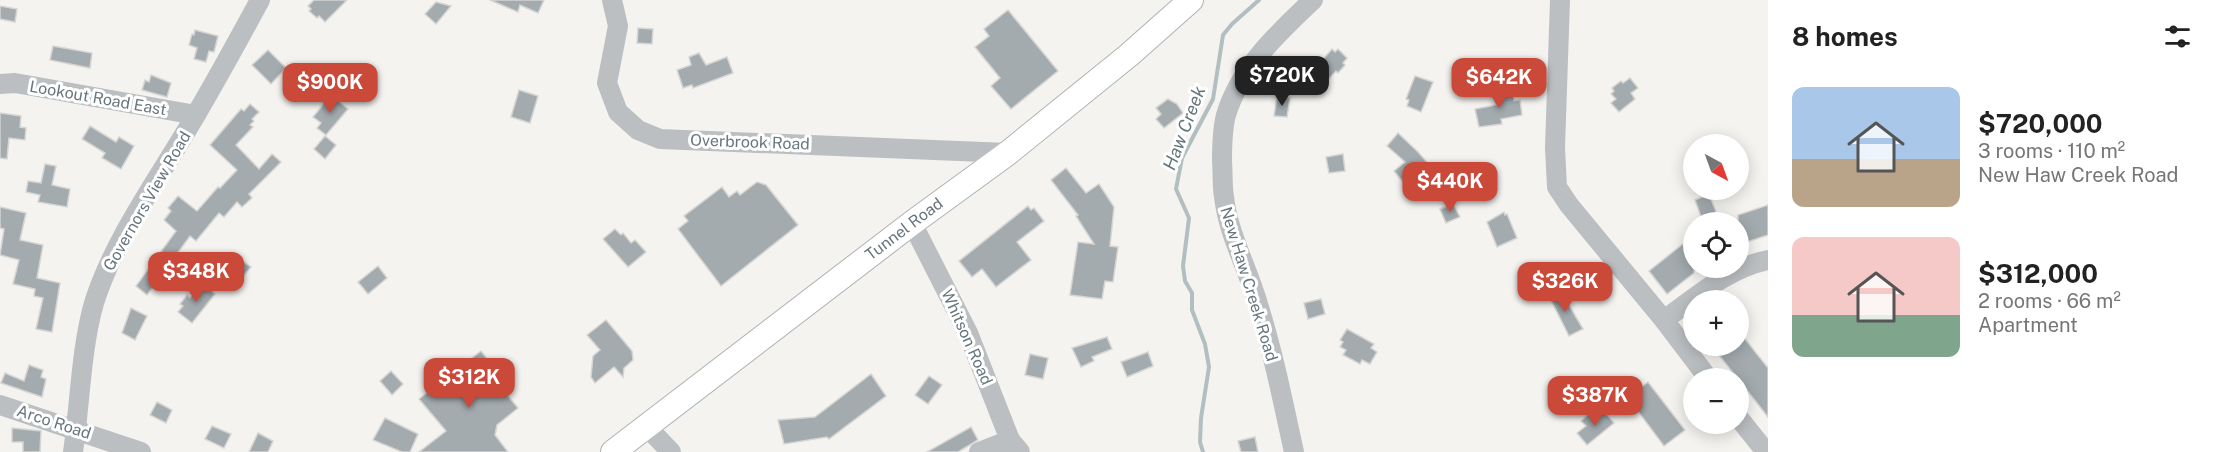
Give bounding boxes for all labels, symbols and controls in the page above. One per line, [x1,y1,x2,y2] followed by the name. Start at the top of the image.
[2161,20,2194,53] icon: filters
[1792,21,1898,52] text: 8 homes
[1240,56,1324,107] pin: $720K
[1457,58,1541,109] pin: $642K
[288,63,372,114] pin: $900K
[1249,63,1315,87] text: $720K
[1466,65,1532,89] text: $642K
[297,70,363,94] text: $900K
[28,77,168,119] street label: Lookout Road East
[1158,83,1210,173] water label: Haw Creek
[1978,108,2103,139] text: $720,000
[1840,111,1912,183] icon: home
[99,128,195,274] street label: Governors View Road
[690,130,810,154] street label: Overbrook Road
[1683,134,1749,200] north arrow
[1683,134,1749,434] map controls
[1978,139,2125,163] text: 3 rooms · 110 m²
[1408,162,1492,213] pin: $440K
[1978,163,2178,187] text: New Haw Creek Road
[1416,169,1484,193] text: $440K
[861,194,947,264] street label: Tunnel Road
[1216,205,1282,363] street label: New Haw Creek Road
[1683,212,1749,278] button: locate
[154,252,238,303] pin: $348K
[1978,258,2098,289] text: $312,000
[162,259,230,283] text: $348K
[1840,261,1912,333] icon: home
[1523,262,1607,313] pin: $326K
[1531,269,1599,293] text: $326K
[937,286,997,388] street label: Whitson Road
[1978,289,2121,313] text: 2 rooms · 66 m²
[1683,290,1749,356] button: +
[1978,313,2078,337] text: Apartment
[427,358,511,409] pin: $312K
[438,365,500,389] text: $312K
[1683,368,1749,434] button: −
[1553,376,1637,427] pin: $387K
[1562,383,1628,407] text: $387K
[15,401,93,443] street label: Arco Road

